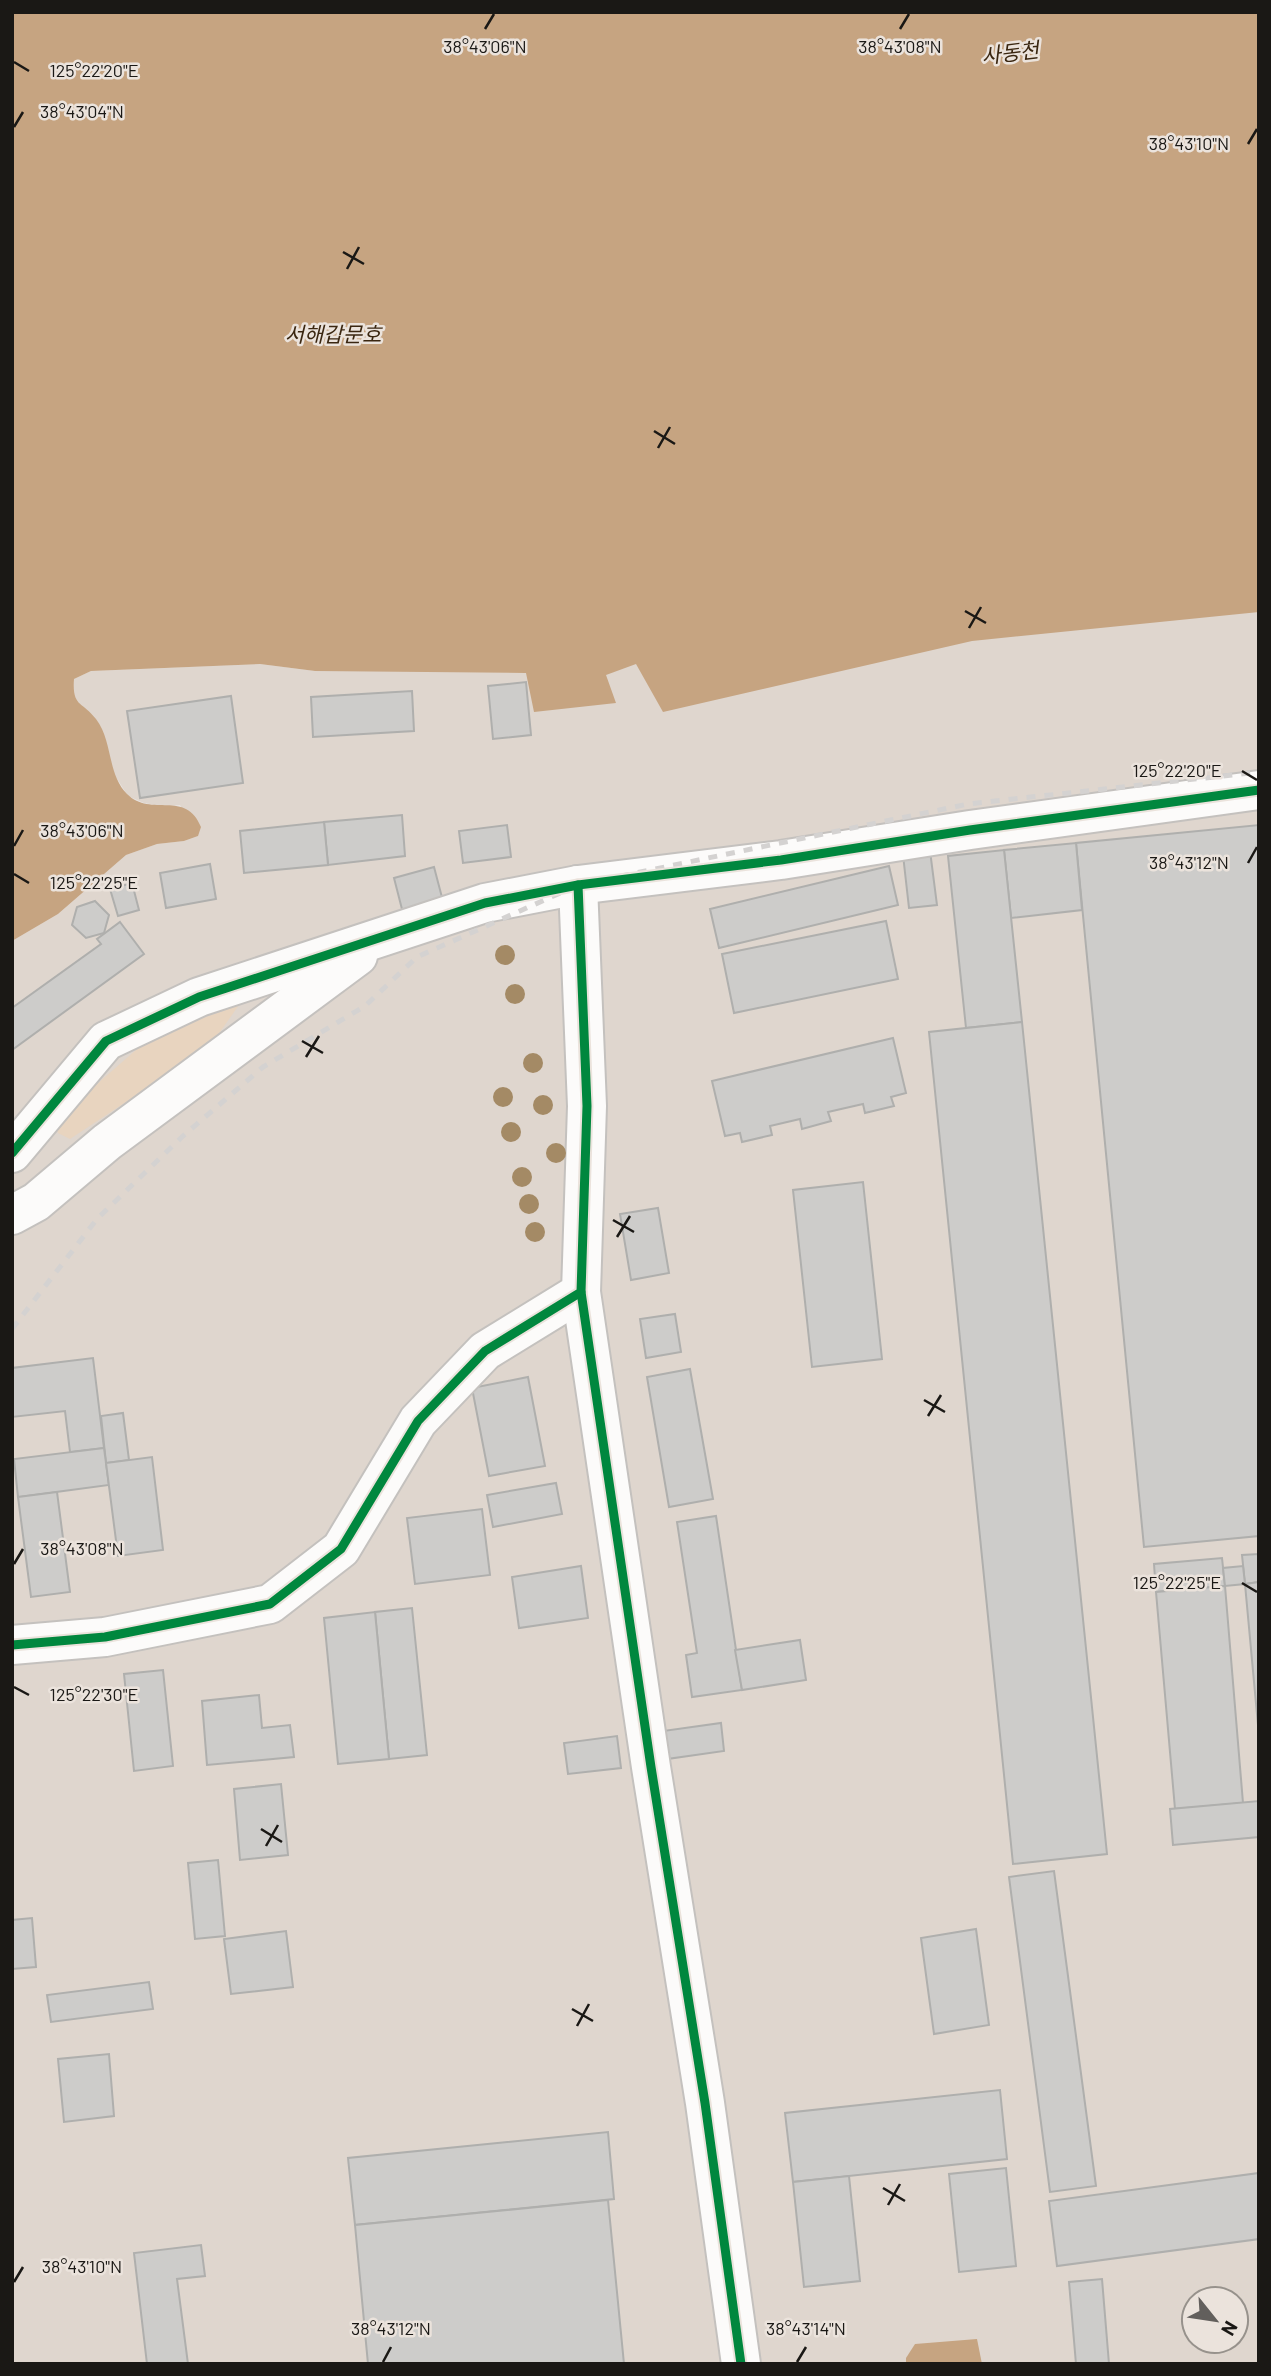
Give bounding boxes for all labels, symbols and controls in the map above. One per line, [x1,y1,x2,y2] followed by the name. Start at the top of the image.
[443,35,527,57] text: 38°43'06"N
[858,35,942,57] text: 38°43'08"N
[980,36,1043,68] water label: 사동천
[49,59,139,81] text: 125°22'20"E
[40,100,124,122] text: 38°43'04"N
[1149,132,1229,154] text: 38°43'10"N
[285,321,383,346] water label: 서해갑문호
[1132,759,1222,781] text: 125°22'20"E
[40,819,124,841] text: 38°43'06"N
[1149,851,1229,873] text: 38°43'12"N
[50,871,138,893] text: 125°22'25"E
[40,1537,124,1559] text: 38°43'08"N
[1133,1571,1221,1593] text: 125°22'25"E
[50,1683,138,1705] text: 125°22'30"E
[42,2255,122,2277] text: 38°43'10"N
[1180,2285,1250,2355] north arrow
[351,2317,431,2339] text: 38°43'12"N
[766,2317,846,2339] text: 38°43'14"N
[1217,2318,1243,2340] text: N

